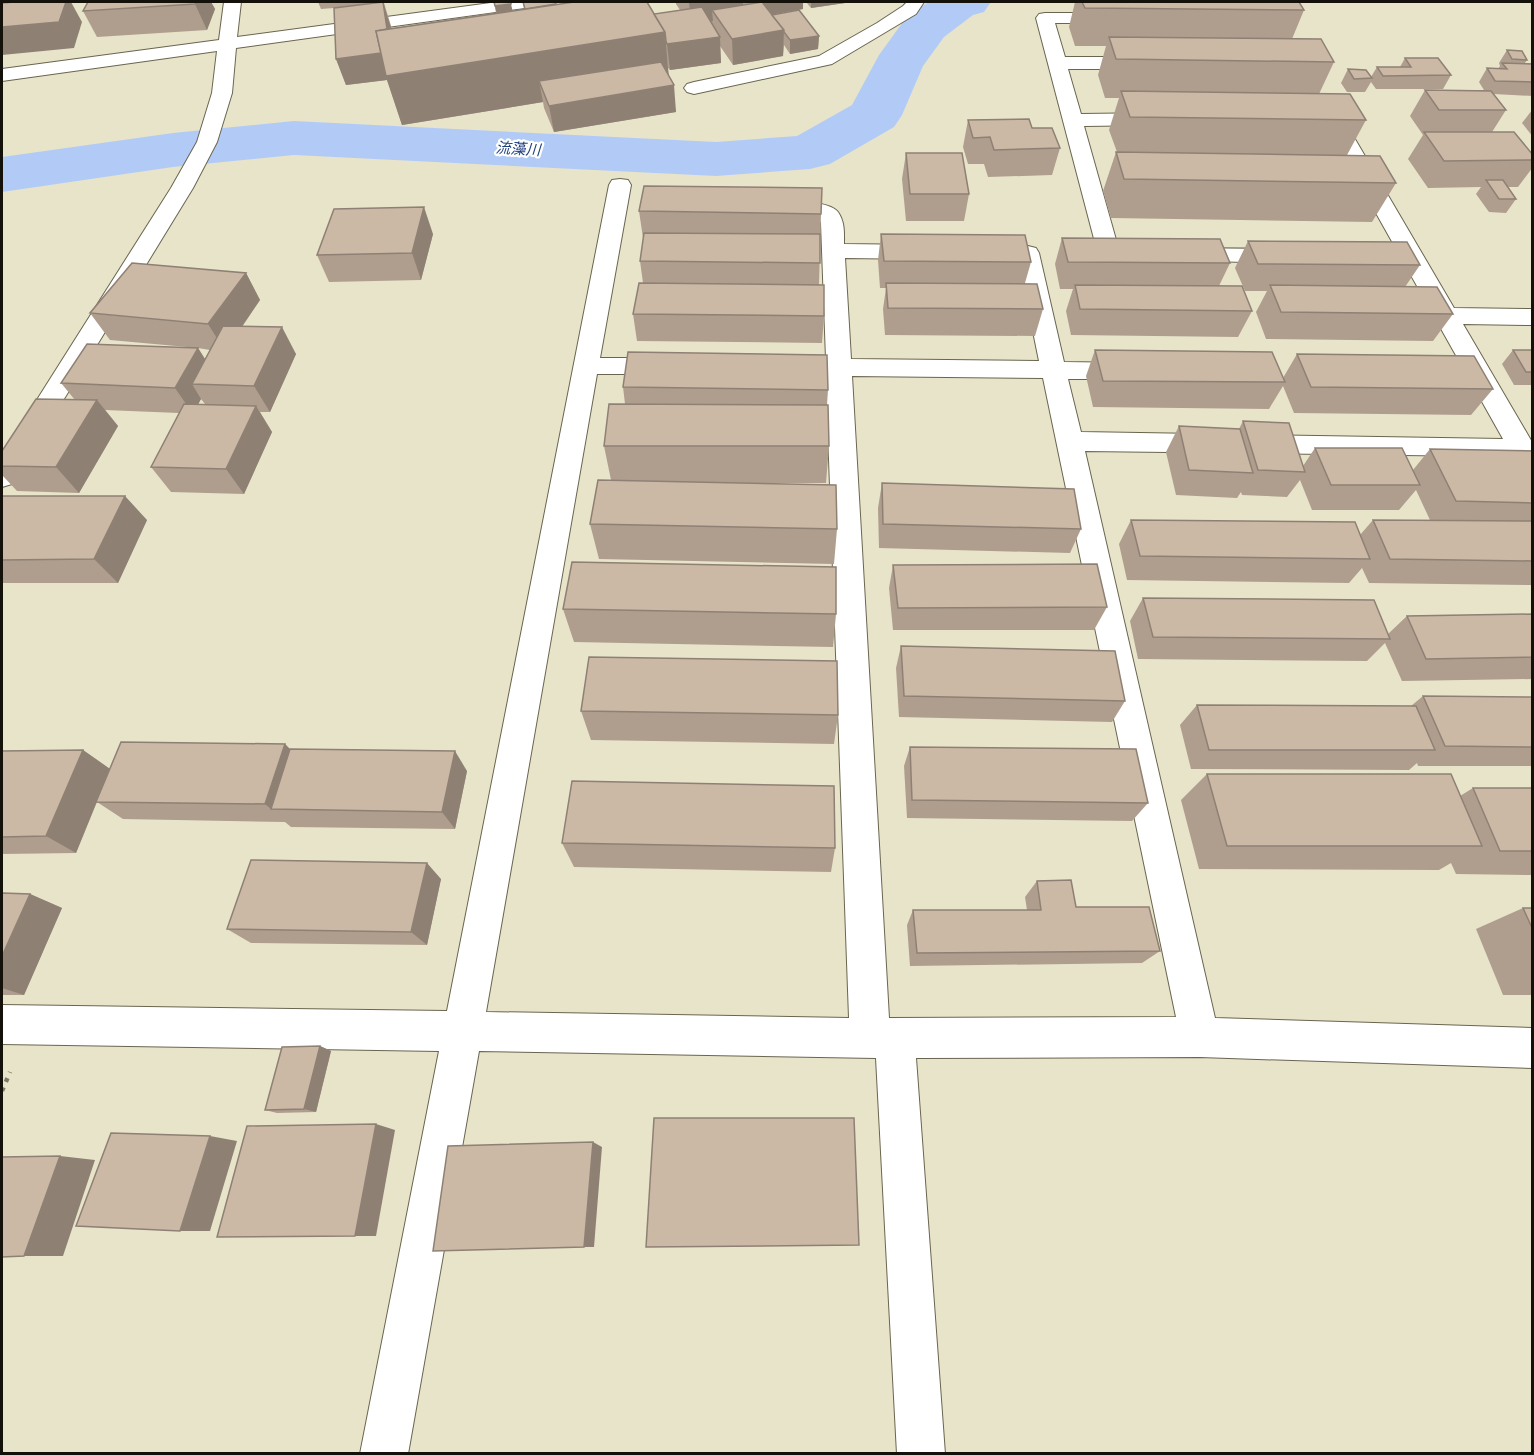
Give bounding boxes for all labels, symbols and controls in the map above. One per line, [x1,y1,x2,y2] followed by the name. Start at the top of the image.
[495,139,543,158] water label: 流藻川

